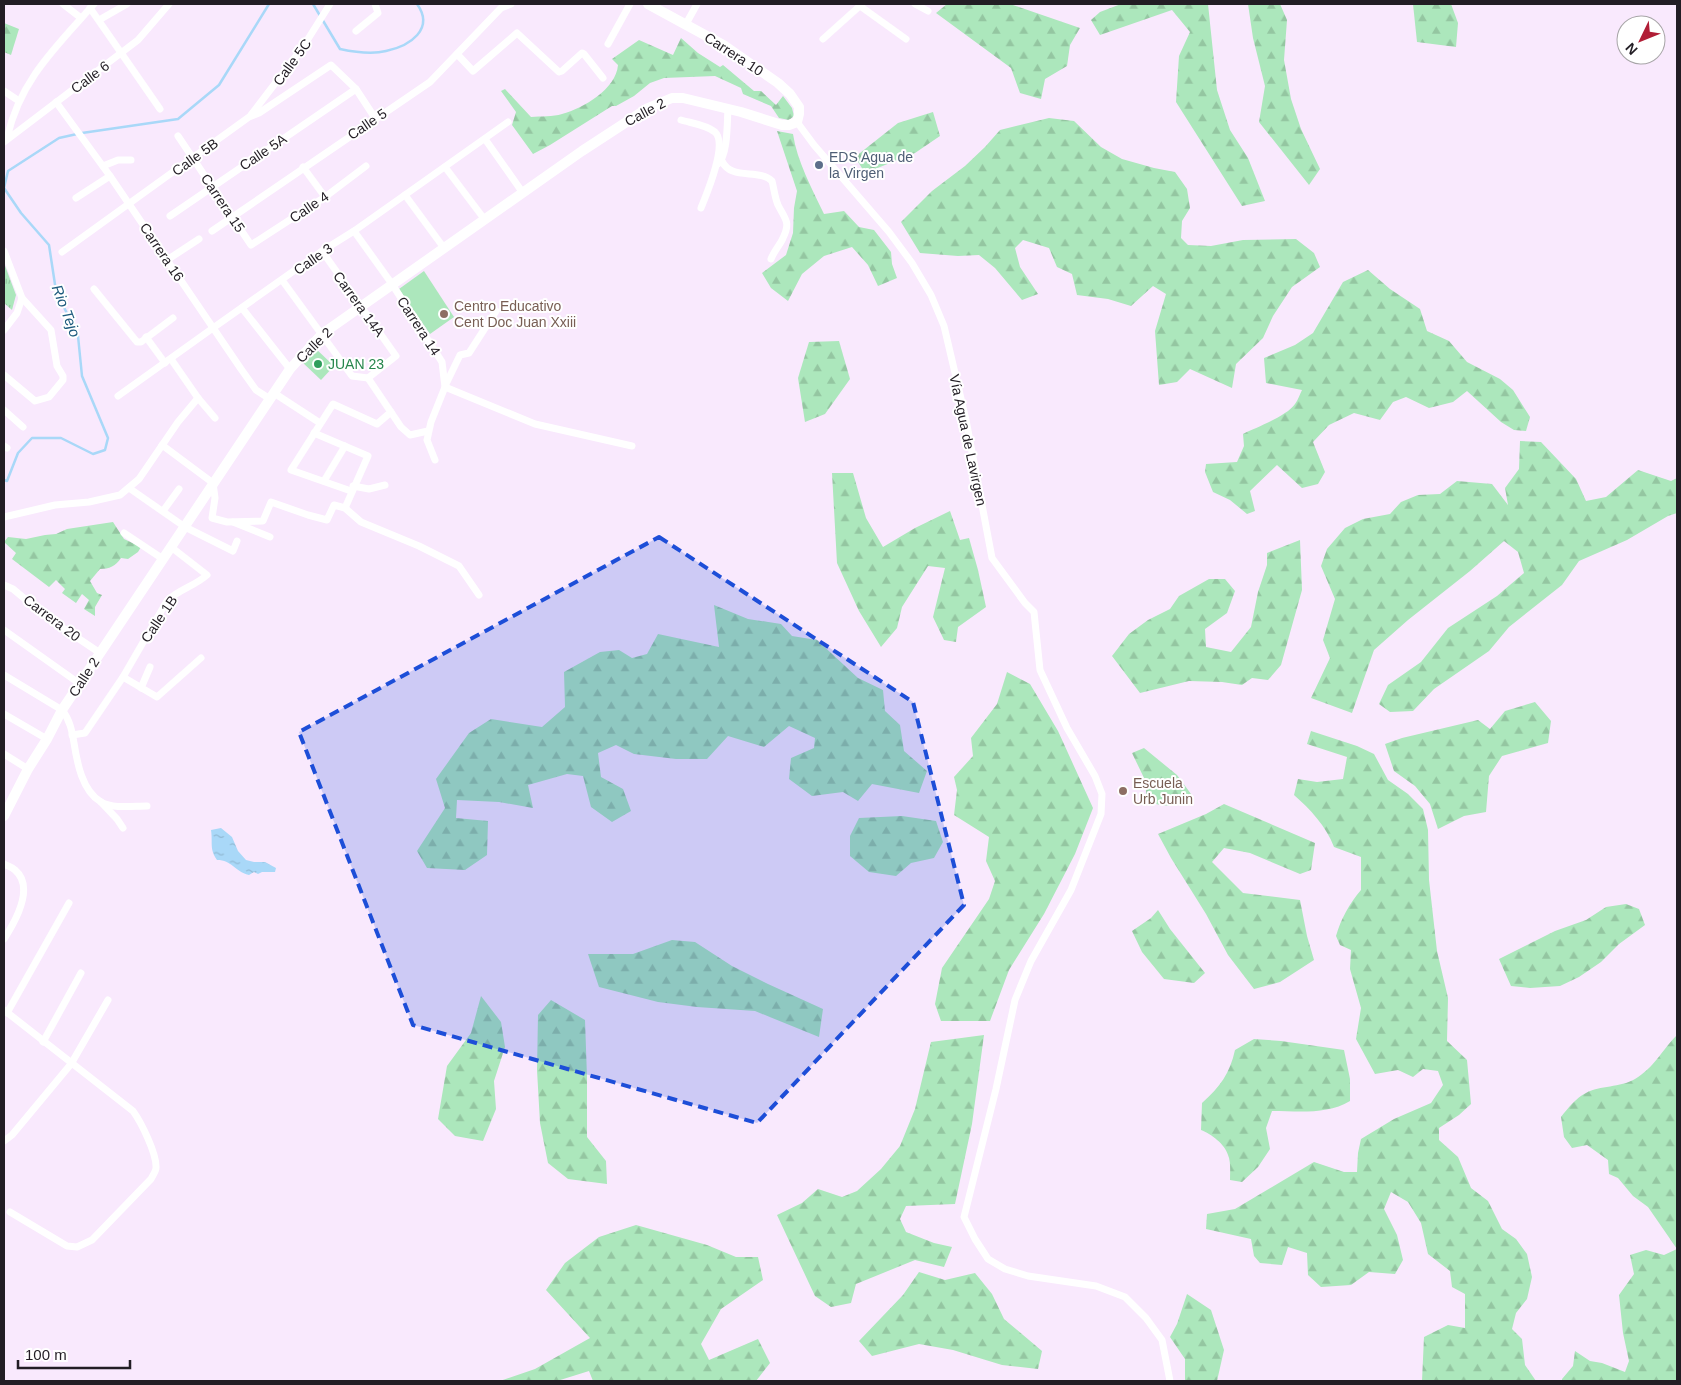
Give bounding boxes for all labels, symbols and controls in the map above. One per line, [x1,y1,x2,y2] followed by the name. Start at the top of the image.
[1616,15,1666,65] north arrow
[702,29,767,79] street label: Carrera 10
[270,36,314,88] street label: Calle 5C
[1622,40,1641,58] text: N
[68,57,112,97] street label: Calle 6
[622,95,668,129] street label: Calle 2
[344,105,390,143] street label: Calle 5
[237,130,290,173] street label: Calle 5A
[169,135,221,179] street label: Calle 5B
[829,149,913,181] place label: EDS Agua de la Virgen
[813,159,825,171] marker: EDS Agua de la Virgen
[198,171,248,235] street label: Carrera 15
[286,188,332,226] street label: Calle 4
[137,220,187,284] street label: Carrera 16
[291,240,336,278] street label: Calle 3
[330,268,388,340] street label: Carrera 14A
[49,282,84,339] water label: Rio Tejo
[394,294,444,359] street label: Carrera 14
[454,298,576,330] place label: Centro Educativo Cent Doc Juan Xxiii
[438,308,450,320] marker: Centro Educativo Cent Doc Juan Xxiii
[293,324,335,366] street label: Calle 2
[328,356,384,372] place label: JUAN 23
[312,358,324,370] marker: JUAN 23
[946,373,990,507] street label: Vía Agua de Lavirgen
[20,591,84,645] street label: Carrera 20
[138,593,180,645] street label: Calle 1B
[65,654,103,700] street label: Calle 2
[1133,775,1193,807] place label: Escuela Urb Junin
[1117,785,1129,797] marker: Escuela Urb Junin
[18,1338,130,1370] scale bar
[25,1346,67,1363] text: 100 m

